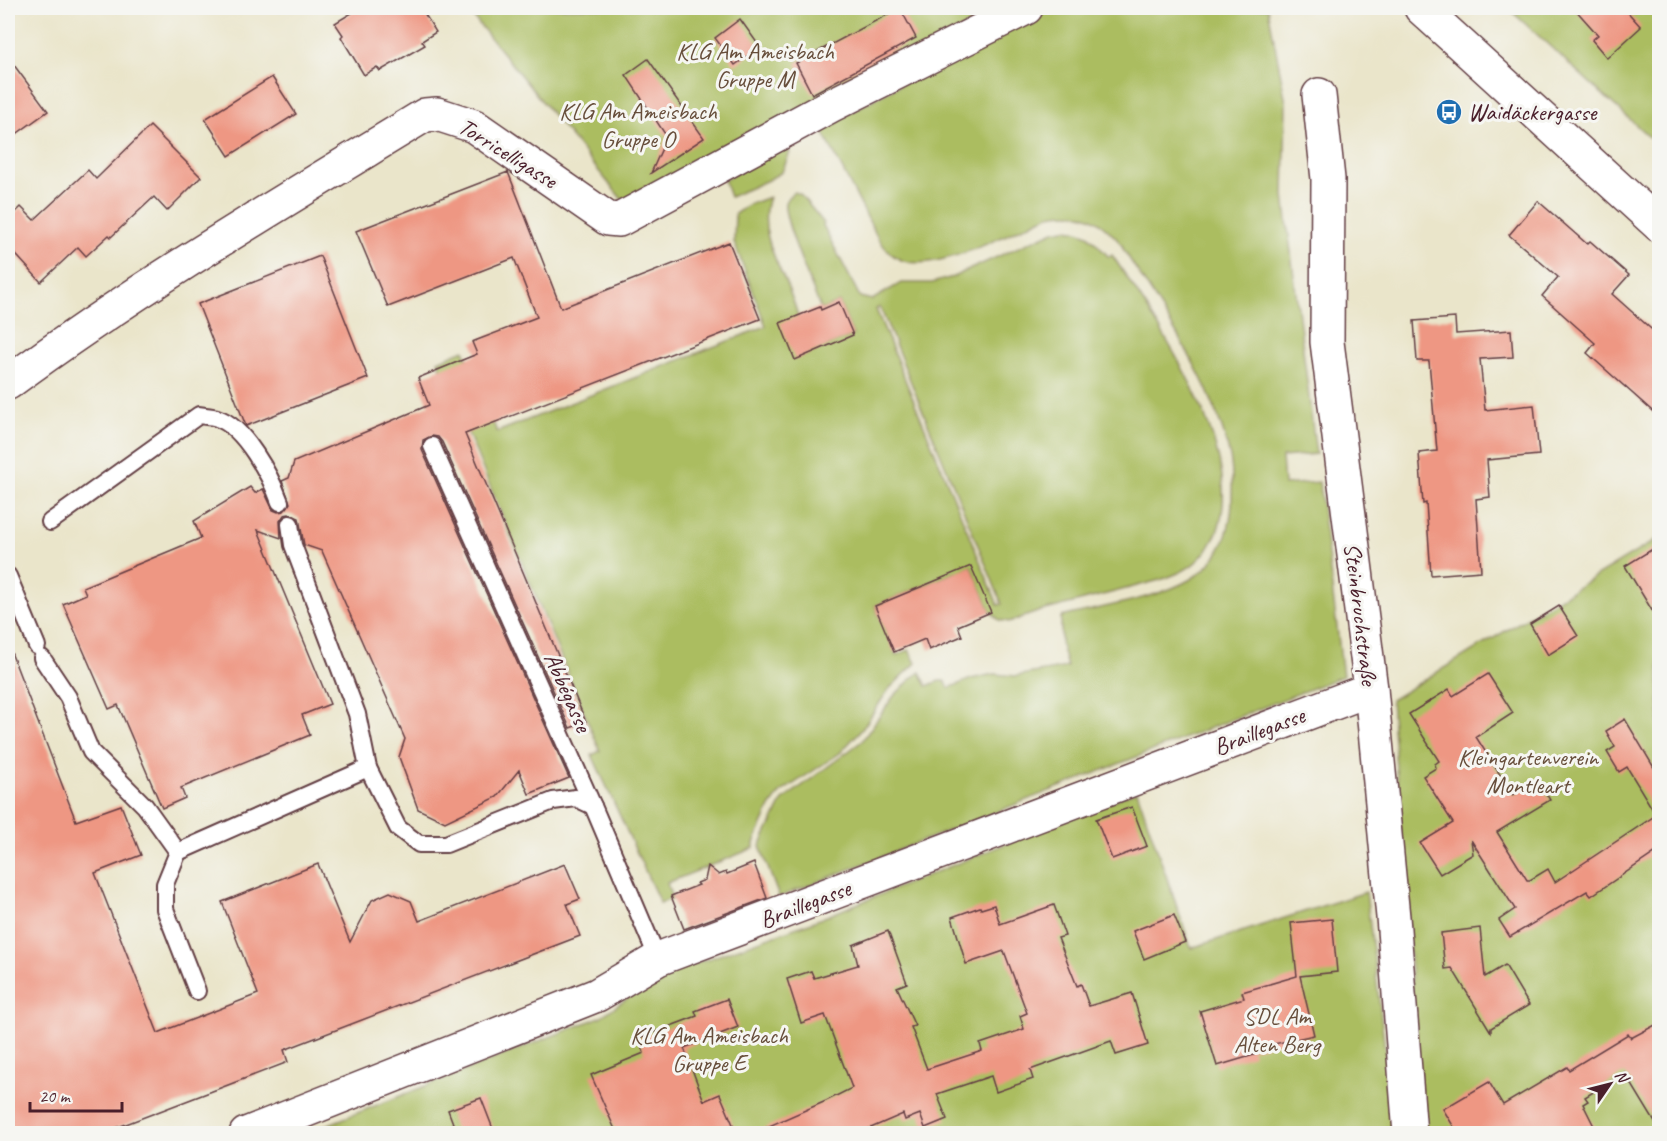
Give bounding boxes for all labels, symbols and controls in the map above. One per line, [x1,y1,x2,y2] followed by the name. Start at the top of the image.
[676,36,835,94] park label: KLG Am Ameisbach Gruppe M
[559,96,718,154] park label: KLG Am Ameisbach Gruppe O
[1434,97,1464,127] bus stop icon: Waidäckergasse
[1468,97,1598,127] place label: Waidäckergasse
[453,111,565,196] street label: Torricelligasse
[1337,541,1385,689] street label: Steinbruchstraße
[537,648,600,738] street label: Abbégasse
[1209,699,1311,762] street label: Braillegasse
[1458,742,1599,800] park label: Kleingartenverein Montleart
[755,872,857,935] street label: Braillegasse
[1234,1001,1322,1059] park label: SDL Am Alten Berg
[630,1020,789,1078] park label: KLG Am Ameisbach Gruppe E
[1580,1054,1640,1114] north arrow
[1610,1066,1634,1088] text: N
[30,1075,122,1113] scale bar
[39,1085,72,1107] text: 20 m

